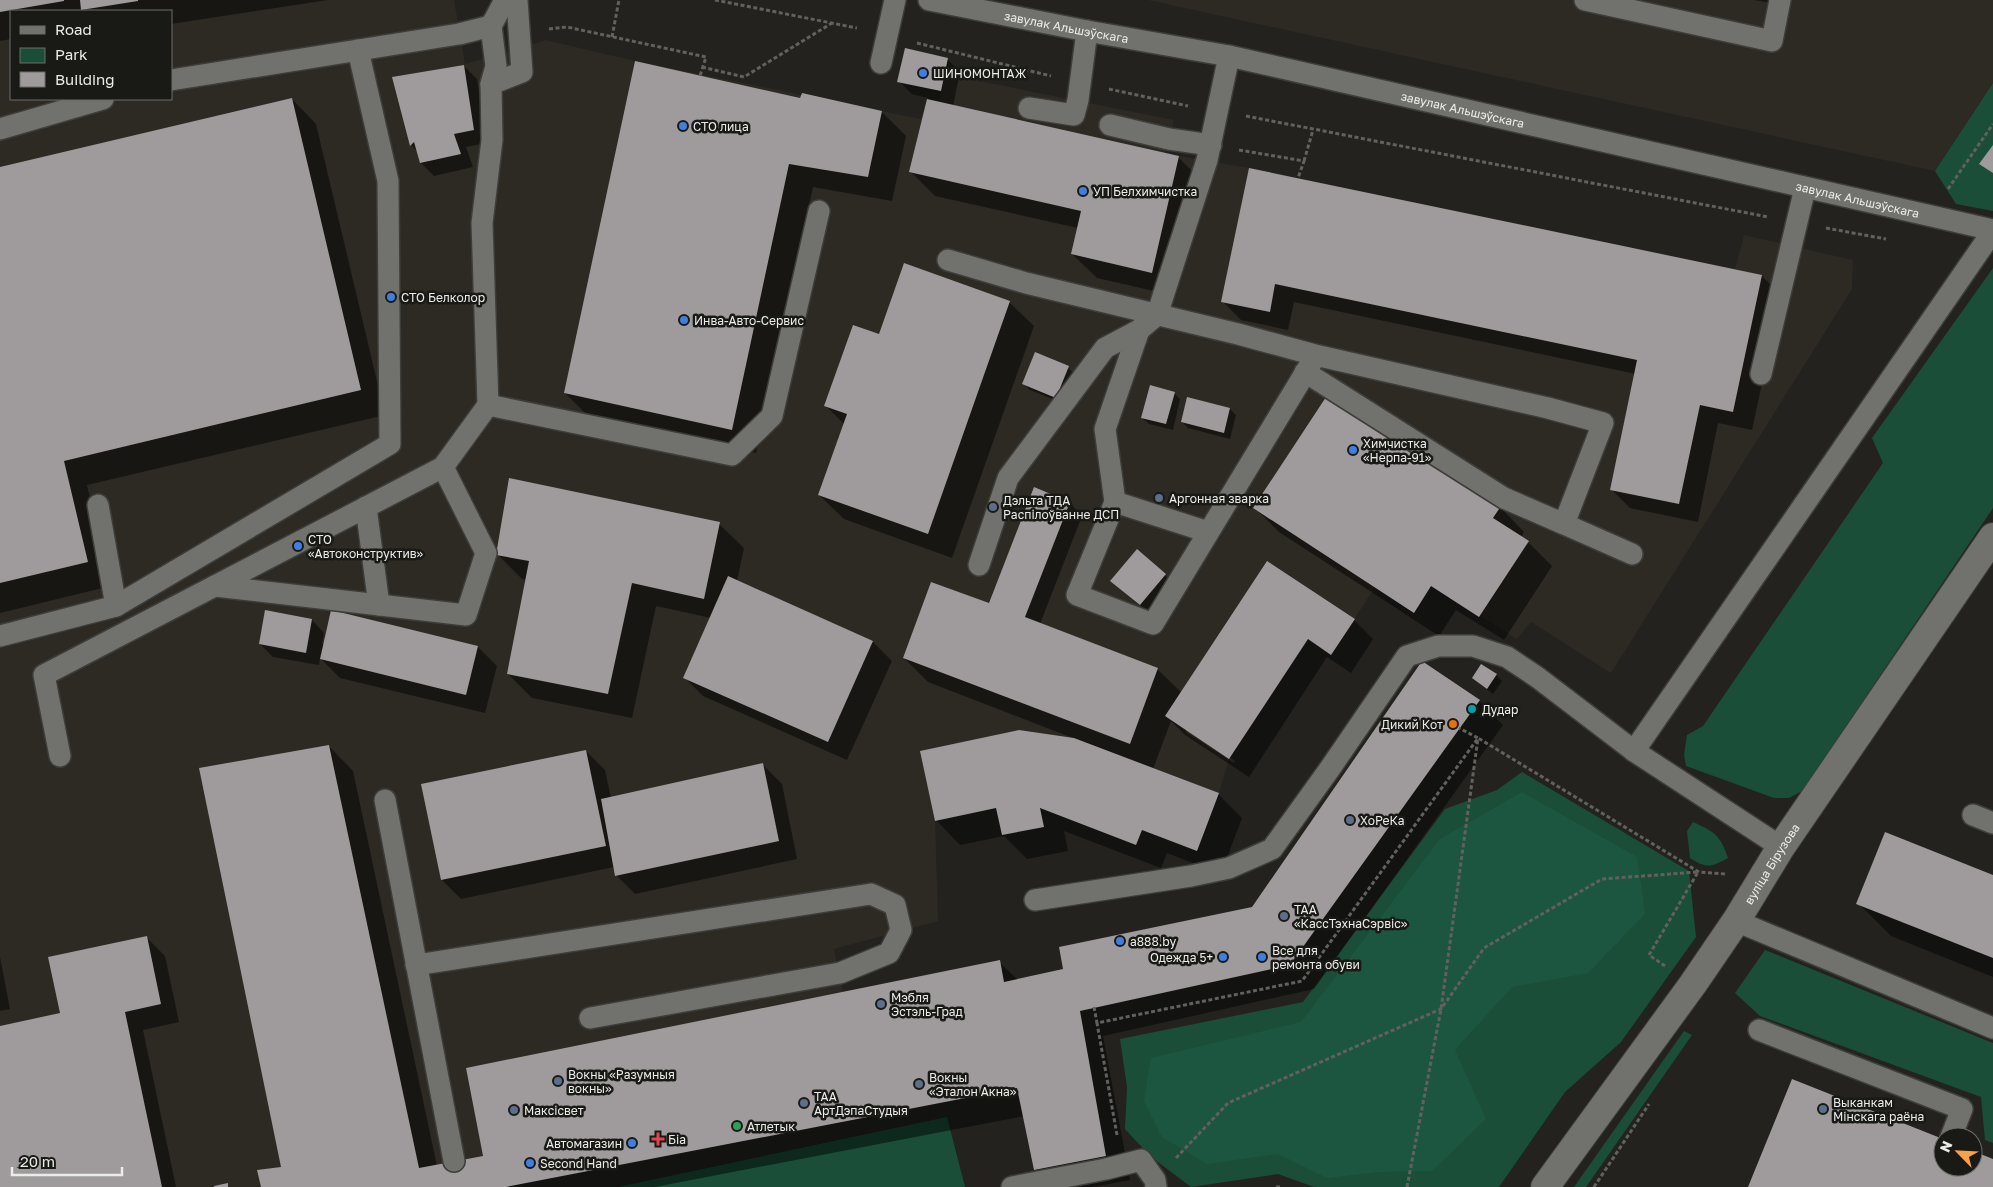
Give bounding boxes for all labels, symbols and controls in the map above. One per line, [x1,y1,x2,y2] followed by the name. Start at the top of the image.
[1003,7,1130,46] street label: завулак Альшэўскага
[10,10,172,100] legend
[55,20,92,38] text: Road
[55,45,88,63] text: Park
[933,66,1027,81] place label: ШИНОМОНТАЖ
[917,67,929,79] marker: ШИНОМОНТАЖ
[55,70,115,88] text: Building
[1400,88,1526,131] street label: завулак Альшэўскага
[693,119,749,134] place label: СТО лица
[677,120,689,132] marker: СТО лица
[1795,178,1921,221] street label: завулак Альшэўскага
[1093,184,1197,199] place label: УП Белхимчистка
[1077,185,1089,197] marker: УП Белхимчистка
[401,290,485,305] place label: СТО Белколор
[385,291,397,303] marker: СТО Белколор
[694,313,804,328] place label: Инва-Авто-Сервис
[678,314,690,326] marker: Инва-Авто-Сервис
[1363,436,1432,465] place label: Химчистка «Нерпа-91»
[1347,444,1359,456] marker: Химчистка «Нерпа-91»
[1169,491,1269,506] place label: Аргонная зварка
[1153,492,1165,504] marker: Аргонная зварка
[1003,493,1119,522] place label: Дэльта ТДА Распілоўванне ДСП
[987,501,999,513] marker: Дэльта ТДА Распілоўванне ДСП
[308,532,424,561] place label: СТО «Автоконструктив»
[292,540,304,552] marker: СТО «Автоконструктив»
[1482,702,1518,717] place label: Дудар
[1466,703,1478,715] marker: Дудар
[1381,717,1443,732] place label: Дикий Кот
[1447,718,1459,730] marker: Дикий Кот
[1360,813,1405,828] place label: ХоРеКа
[1344,814,1356,826] marker: ХоРеКа
[1741,820,1803,907] street label: вуліца Бірузова
[1294,902,1408,931] place label: ТАА «КассТэхнаСэрвіс»
[1278,910,1290,922] marker: ТАА «КассТэхнаСэрвіс»
[1130,934,1176,949] place label: a888.by
[1114,935,1126,947] marker: a888.by
[1272,943,1360,972] place label: Все для ремонта обуви
[1150,950,1213,965] place label: Одежда 5+
[1217,951,1229,963] marker: Одежда 5+
[1256,951,1268,963] marker: Все для ремонта обуви
[891,990,963,1019] place label: Мэбля Эстэль-Град
[875,998,887,1010] marker: Мэбля Эстэль-Град
[568,1067,675,1096] place label: Вокны «Разумныя вокны»
[929,1070,1017,1099] place label: Вокны «Эталон Акна»
[552,1075,564,1087] marker: Вокны «Разумныя вокны»
[913,1078,925,1090] marker: Вокны «Эталон Акна»
[814,1089,908,1118] place label: ТАА АртДэпаСтудыя
[1833,1095,1924,1124] place label: Выканкам Мінскага раёна
[798,1097,810,1109] marker: ТАА АртДэпаСтудыя
[524,1103,584,1118] place label: Максісвет
[1817,1103,1829,1115] marker: Выканкам Мінскага раёна
[508,1104,520,1116] marker: Максісвет
[747,1119,795,1134] place label: Атлетык
[731,1120,743,1132] marker: Атлетык
[1933,1127,1983,1177] north arrow
[668,1132,686,1147] place label: Біа
[652,1133,664,1145] marker: Біа
[546,1136,622,1151] place label: Автомагазин
[626,1137,638,1149] marker: Автомагазин
[1936,1138,1956,1155] text: N
[12,1144,122,1176] scale bar
[20,1152,55,1170] text: 20 m
[540,1156,617,1171] place label: Second Hand
[524,1157,536,1169] marker: Second Hand

